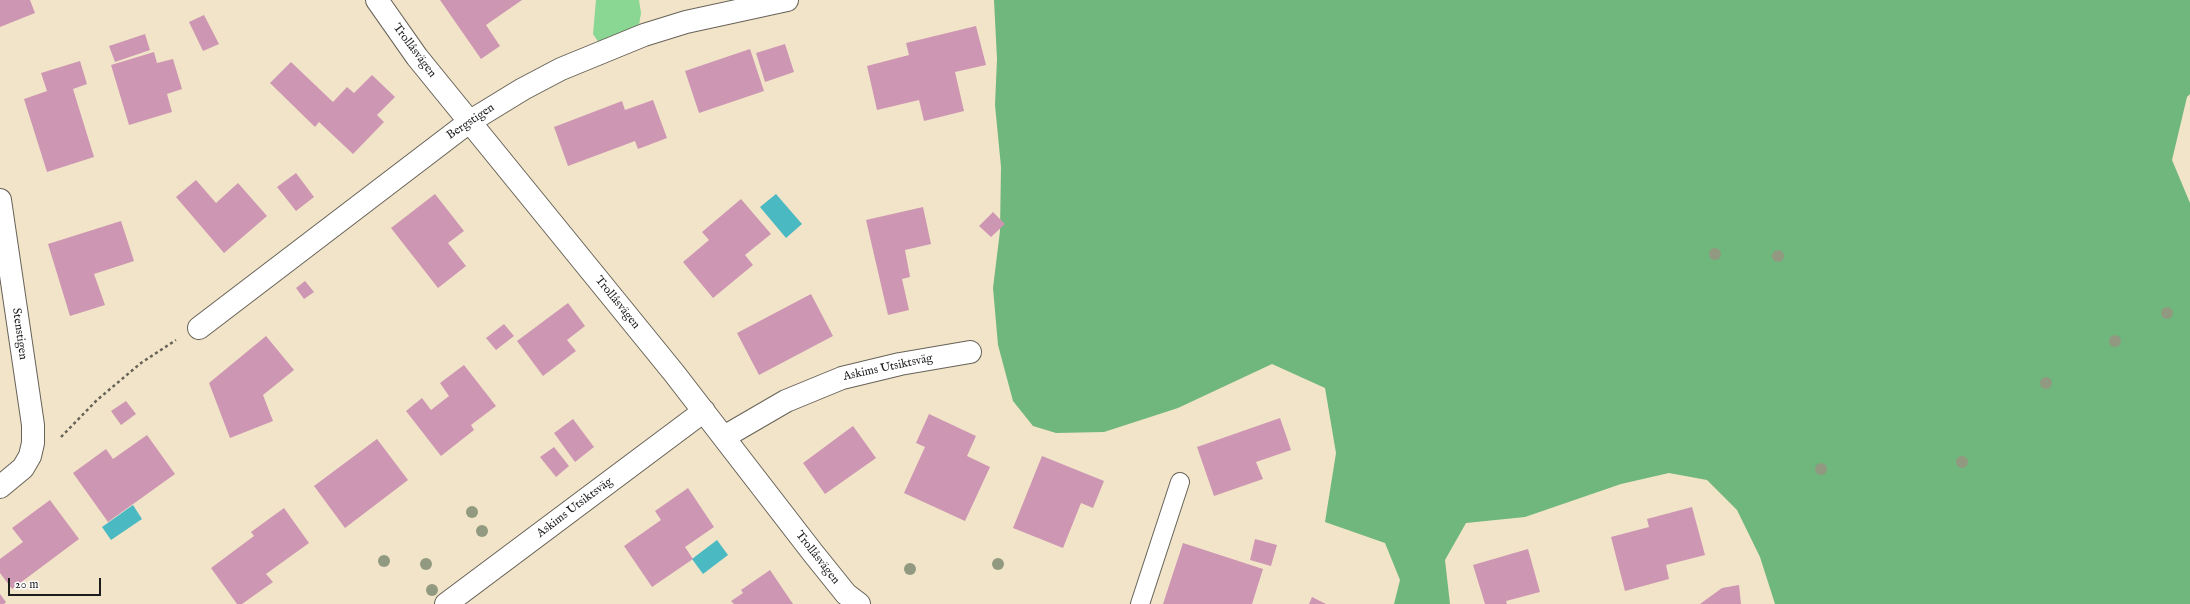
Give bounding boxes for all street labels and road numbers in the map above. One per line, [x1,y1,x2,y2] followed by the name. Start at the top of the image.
[389,21,439,81] street label: Trollåsvägen
[444,101,498,143] street label: Bergstigen
[591,274,643,332] street label: Trollåsvägen
[8,307,30,361] street label: Stenstigen
[842,351,934,385] street label: Askims Utsiktsväg
[534,475,616,541] street label: Askims Utsiktsväg
[792,529,842,587] street label: Trollåsvägen

